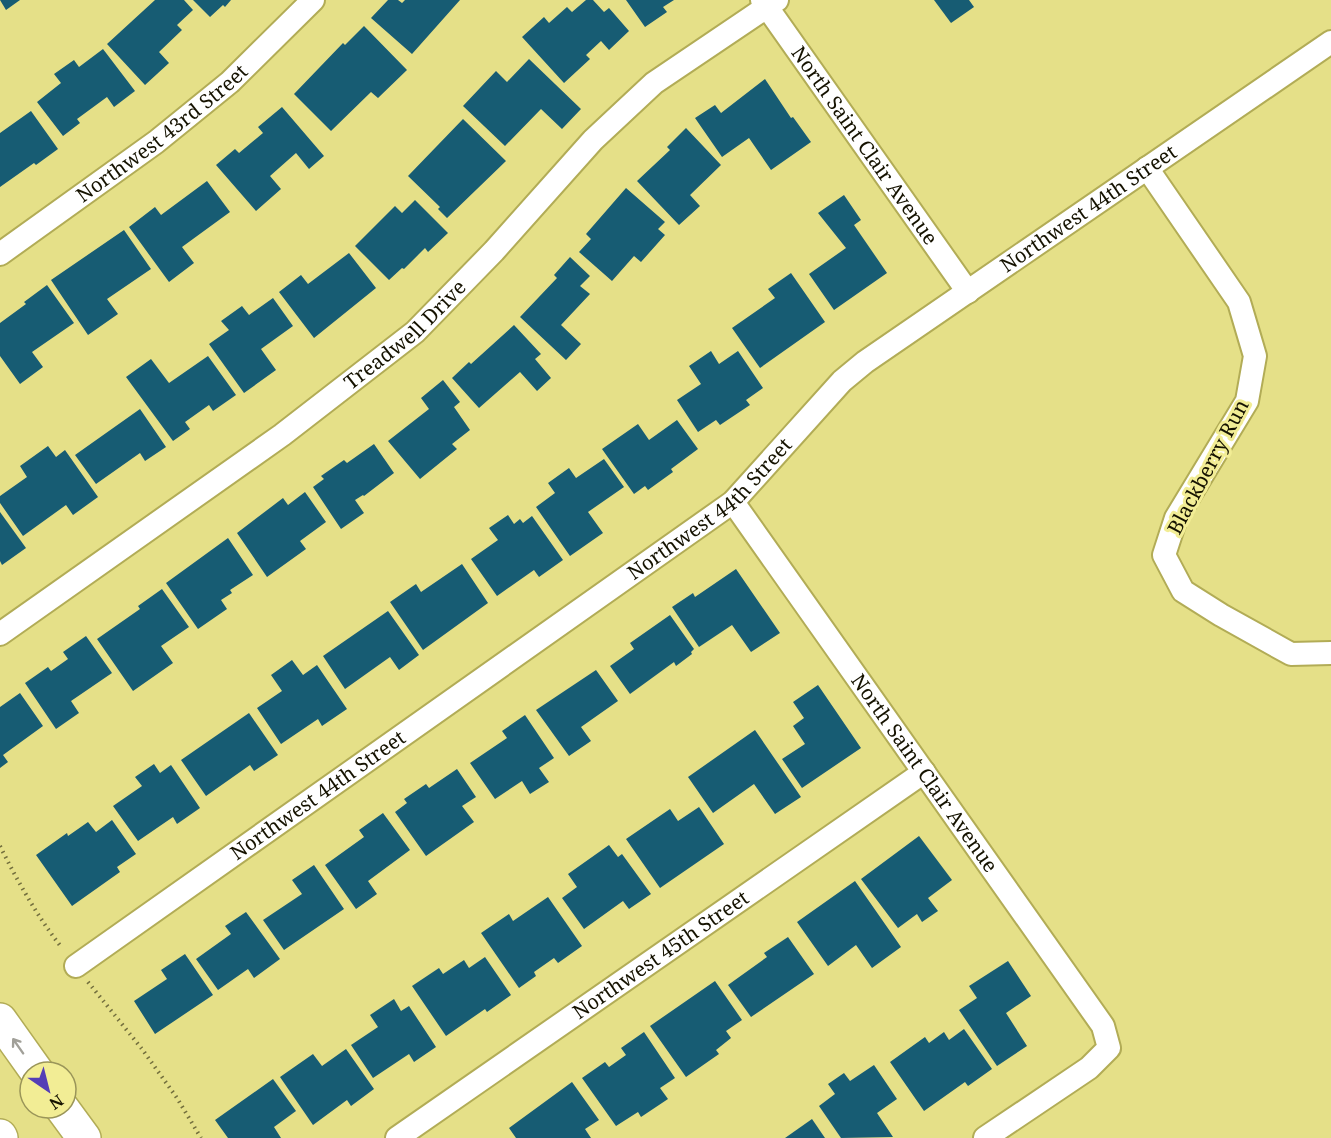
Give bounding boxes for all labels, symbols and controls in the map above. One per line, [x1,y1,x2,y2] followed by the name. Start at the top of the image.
[786,40,944,250] street label: North Saint Clair Avenue
[71,58,253,208] street label: Northwest 43rd Street
[995,138,1182,278] street label: Northwest 44th Street
[338,274,472,395] street label: Treadwell Drive
[1161,395,1255,539] street label: Blackberry Run
[622,432,797,586] street label: Northwest 44th Street
[845,668,1004,878] street label: North Saint Clair Avenue
[225,724,410,866] street label: Northwest 44th Street
[567,884,754,1025] street label: Northwest 45th Street
[12,1038,24,1055] one-way arrow
[18,1060,78,1120] north arrow
[45,1090,68,1115] text: N

